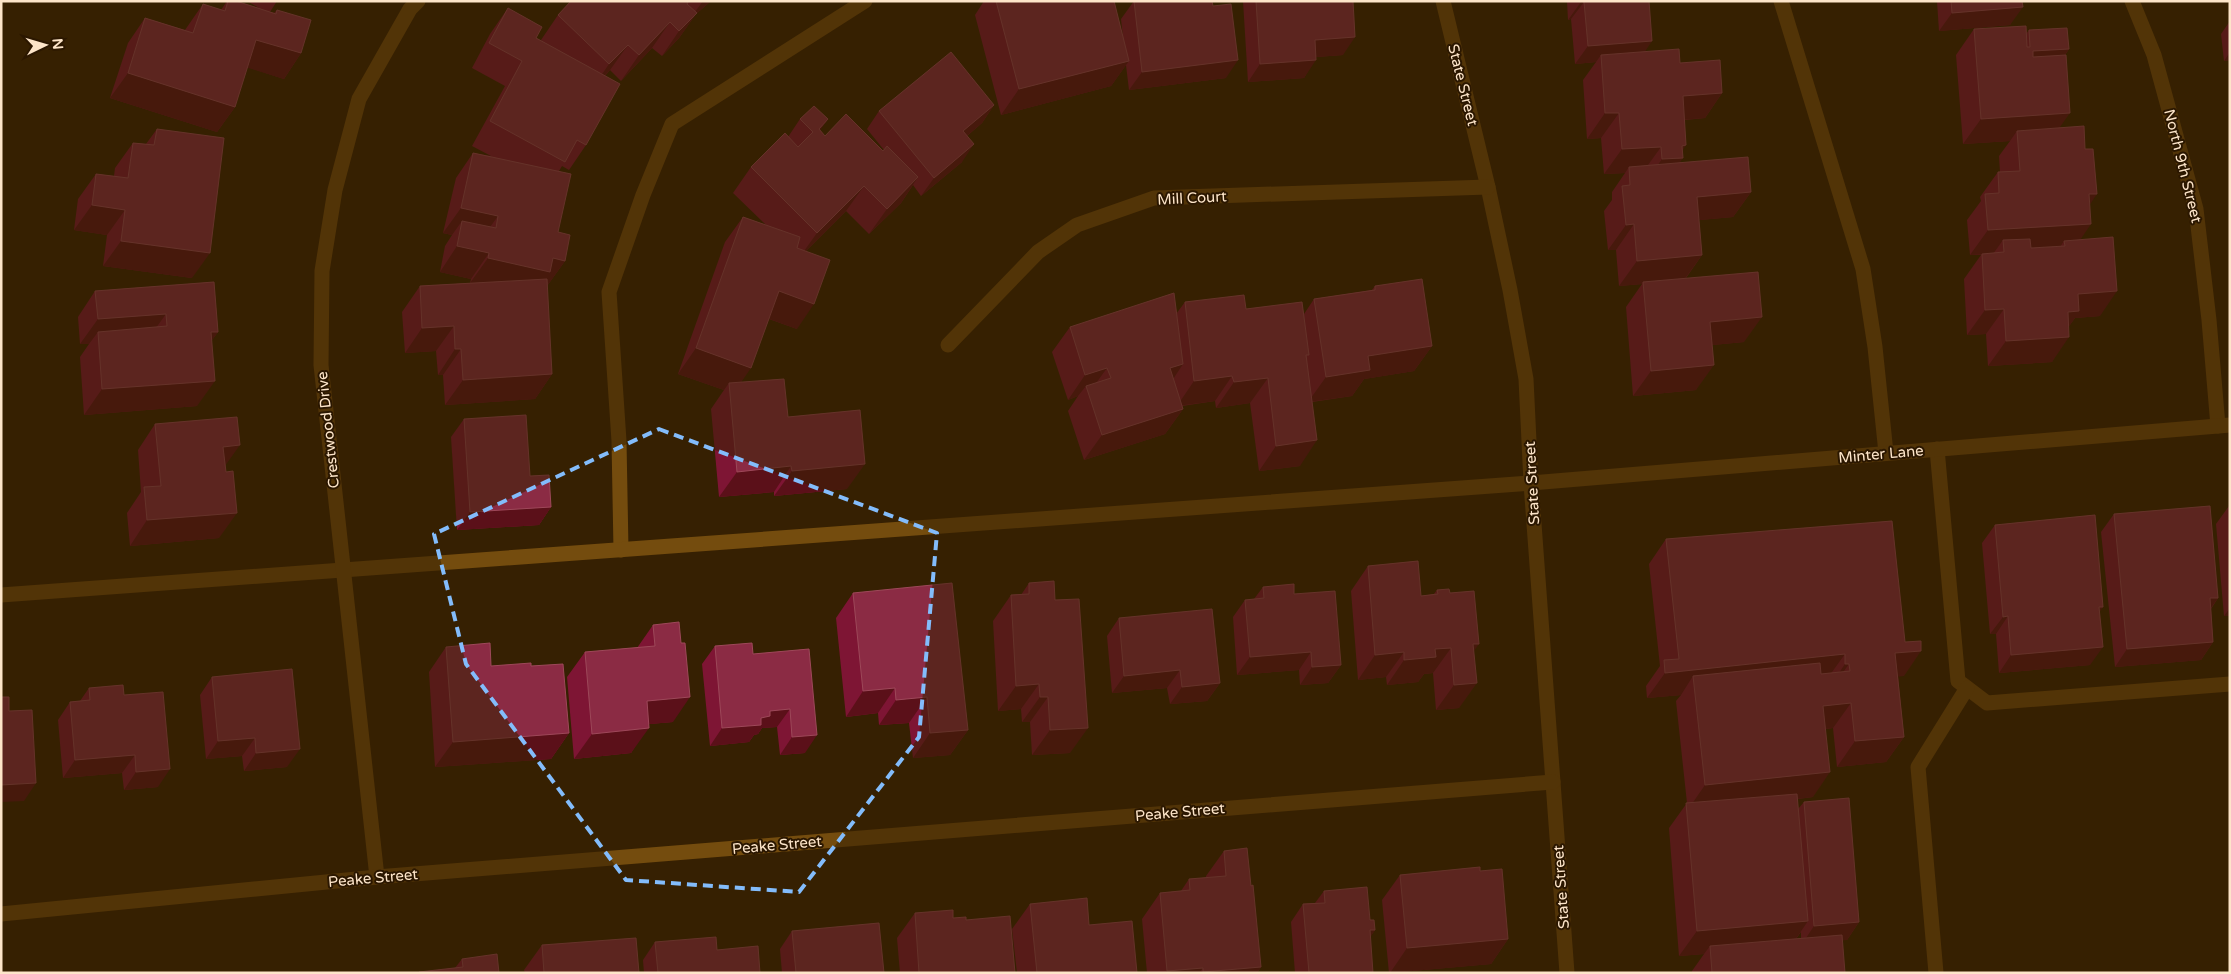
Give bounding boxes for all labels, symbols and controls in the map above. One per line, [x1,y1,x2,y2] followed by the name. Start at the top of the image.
[20,20,70,70] north arrow
[48,38,66,50] text: N
[1444,42,1482,128] street label: State Street
[2160,107,2206,225] street label: North 9th Street
[1157,187,1227,209] street label: Mill Court
[313,371,343,489] street label: Crestwood Drive
[1521,440,1543,525] street label: State Street
[1838,441,1924,467] street label: Minter Lane
[1134,799,1226,825] street label: Peake Street
[731,832,823,858] street label: Peake Street
[1549,844,1573,929] street label: State Street
[327,865,419,891] street label: Peake Street

